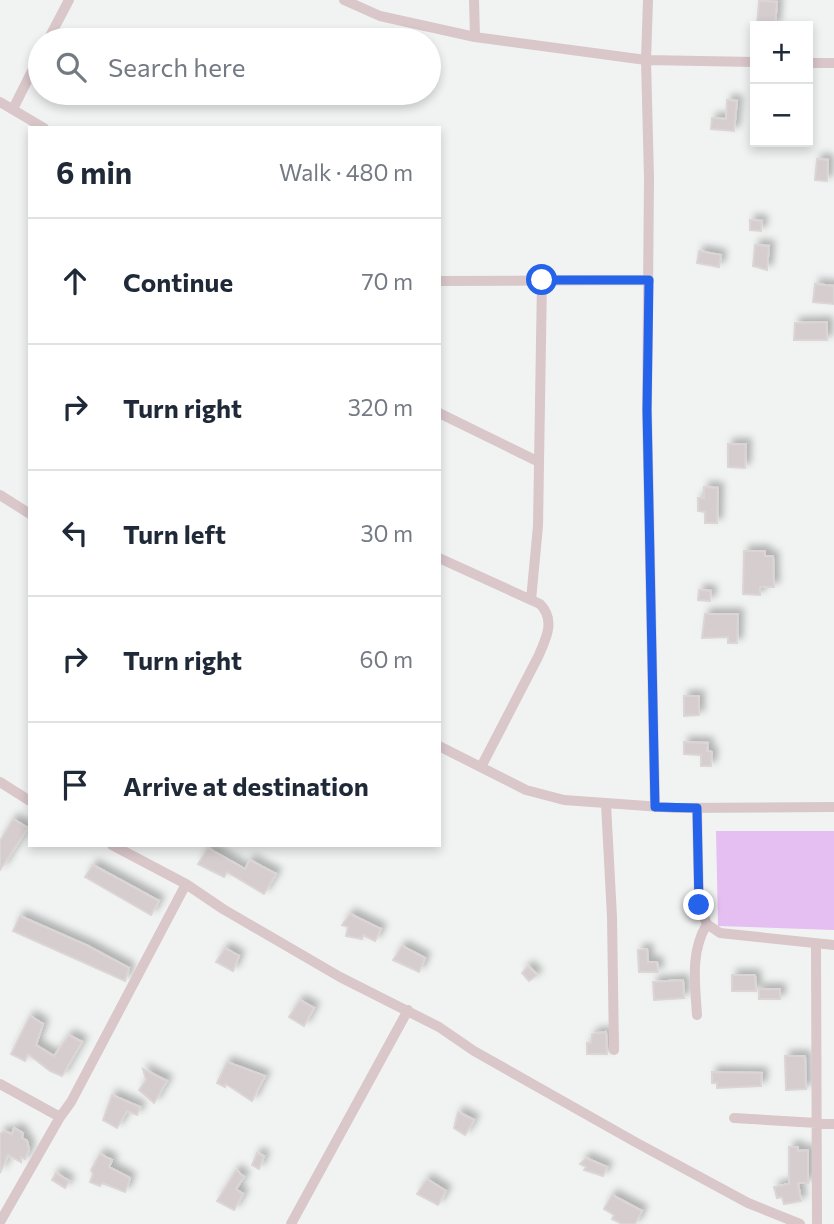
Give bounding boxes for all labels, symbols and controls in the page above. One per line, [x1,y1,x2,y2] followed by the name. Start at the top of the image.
[750,21,813,147] map controls
[750,21,813,84] button: +
[28,28,441,105] search box
[52,48,90,86] icon: search
[108,51,246,82] text: Search here
[750,84,813,147] button: −
[56,153,132,190] text: 6 min
[279,158,413,186] text: Walk · 480 m
[56,262,94,300] icon: ahead
[526,264,557,295] route start
[123,266,233,297] text: Continue
[361,267,413,295] text: 70 m
[56,388,94,426] icon: right
[123,392,242,423] text: Turn right
[348,393,413,421] text: 320 m
[56,514,94,552] icon: left
[123,518,226,549] text: Turn left
[360,519,413,547] text: 30 m
[56,640,94,678] icon: right
[123,644,242,675] text: Turn right
[360,645,413,673] text: 60 m
[56,766,94,804] icon: arrive
[123,770,369,801] text: Arrive at destination
[683,889,714,920] route end

